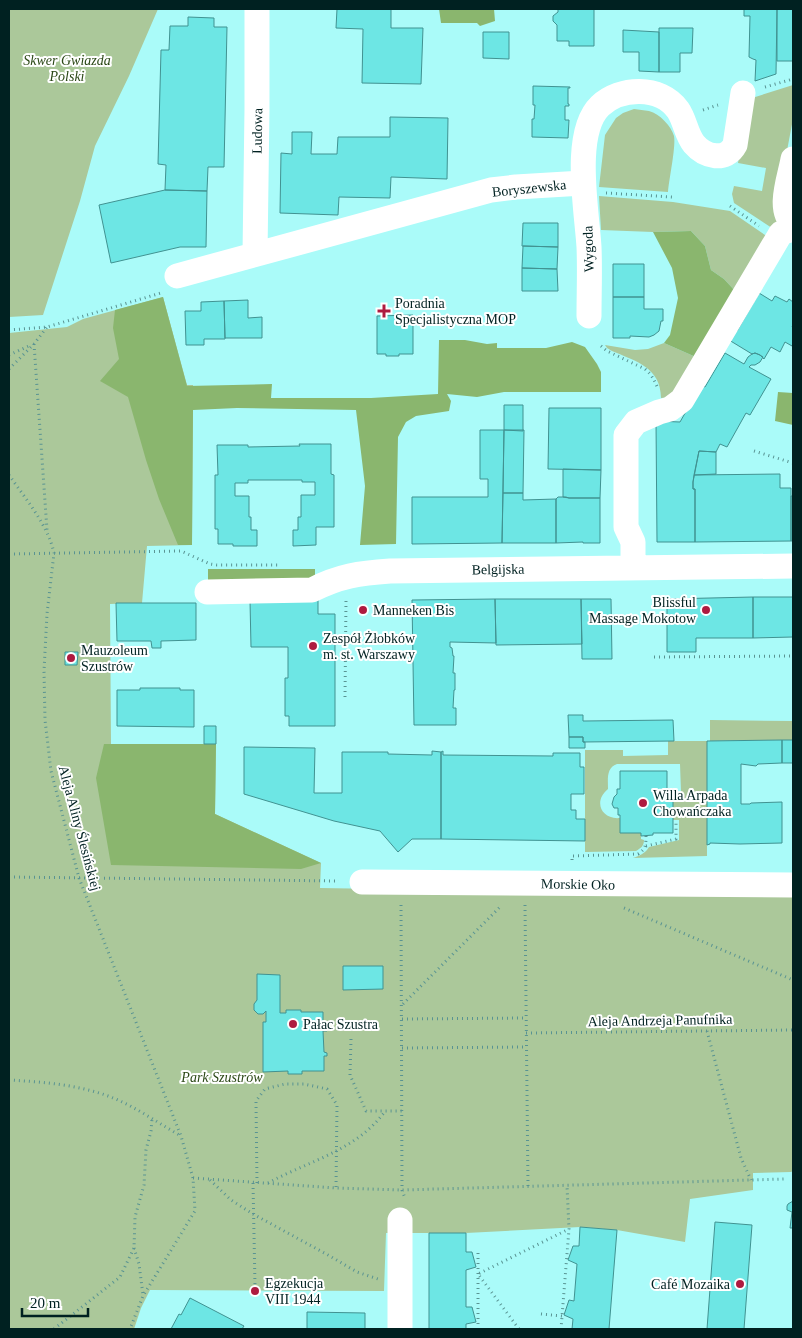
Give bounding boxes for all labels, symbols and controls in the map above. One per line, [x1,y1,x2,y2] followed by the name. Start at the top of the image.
[23,53,111,84] park label: Skwer Gwiazda Polski
[250,107,265,154] street label: Ludowa
[491,177,568,200] street label: Boryszewska
[580,225,597,273] street label: Wygoda
[395,296,516,327] place label: Poradnia Specjalistyczna MOP
[377,304,391,318] marker: Poradnia Specjalistyczna MOP
[471,562,525,577] street label: Belgijska
[589,595,697,626] place label: Blissful Massage Mokotow
[373,603,454,618] place label: Manneken Bis
[357,604,369,616] marker: Manneken Bis
[700,604,712,616] marker: Blissful Massage Mokotow
[323,631,416,662] place label: Zespół Żłobków m. st. Warszawy
[307,640,319,652] marker: Zespół Żłobków m. st. Warszawy
[81,643,148,674] place label: Mauzoleum Szustrów
[65,652,77,664] marker: Mauzoleum Szustrów
[56,764,104,892] street label: Aleja Aliny Ślesińskiej
[653,788,732,819] place label: Willa Arpada Chowańczaka
[637,797,649,809] marker: Willa Arpada Chowańczaka
[541,876,615,893] street label: Morskie Oko
[588,1012,733,1029] street label: Aleja Andrzeja Panufnika
[303,1017,379,1032] place label: Pałac Szustra
[287,1018,299,1030] marker: Pałac Szustra
[180,1070,263,1085] park label: Park Szustrów
[265,1276,324,1307] place label: Egzekucja VIII 1944
[651,1277,731,1292] place label: Café Mozaika
[734,1278,746,1290] marker: Café Mozaika
[249,1285,261,1297] marker: Egzekucja VIII 1944
[22,1286,89,1318] scale bar
[30,1295,61,1311] text: 20 m

